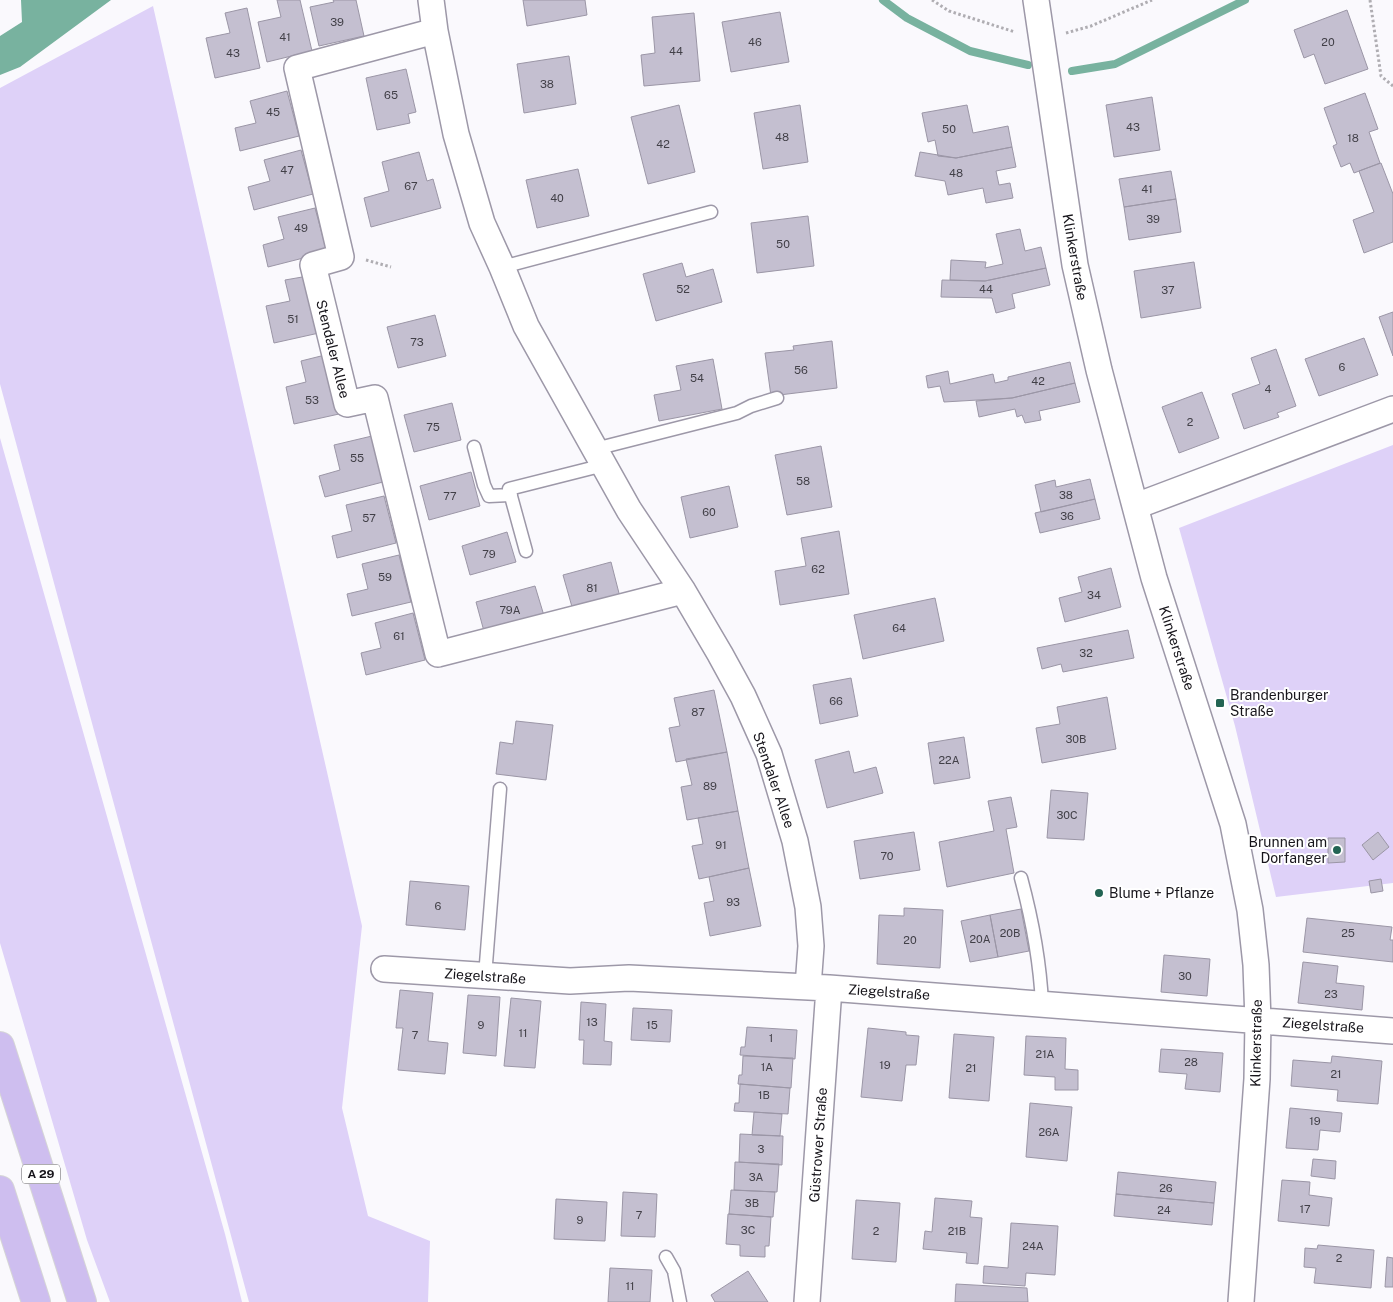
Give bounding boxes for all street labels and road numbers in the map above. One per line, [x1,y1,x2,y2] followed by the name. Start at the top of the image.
[1060,212,1091,302] street label: Klinkerstraße
[313,298,353,400] street label: Stendaler Allee
[1156,604,1198,692] street label: Klinkerstraße
[750,730,798,830] street label: Stendaler Allee
[444,965,527,987] street label: Ziegelstraße
[848,981,931,1003] street label: Ziegelstraße
[1247,999,1265,1087] street label: Klinkerstraße
[1282,1014,1365,1036] street label: Ziegelstraße
[806,1087,830,1203] street label: Güstrower Straße
[22,1164,60,1184] road number: A 29

